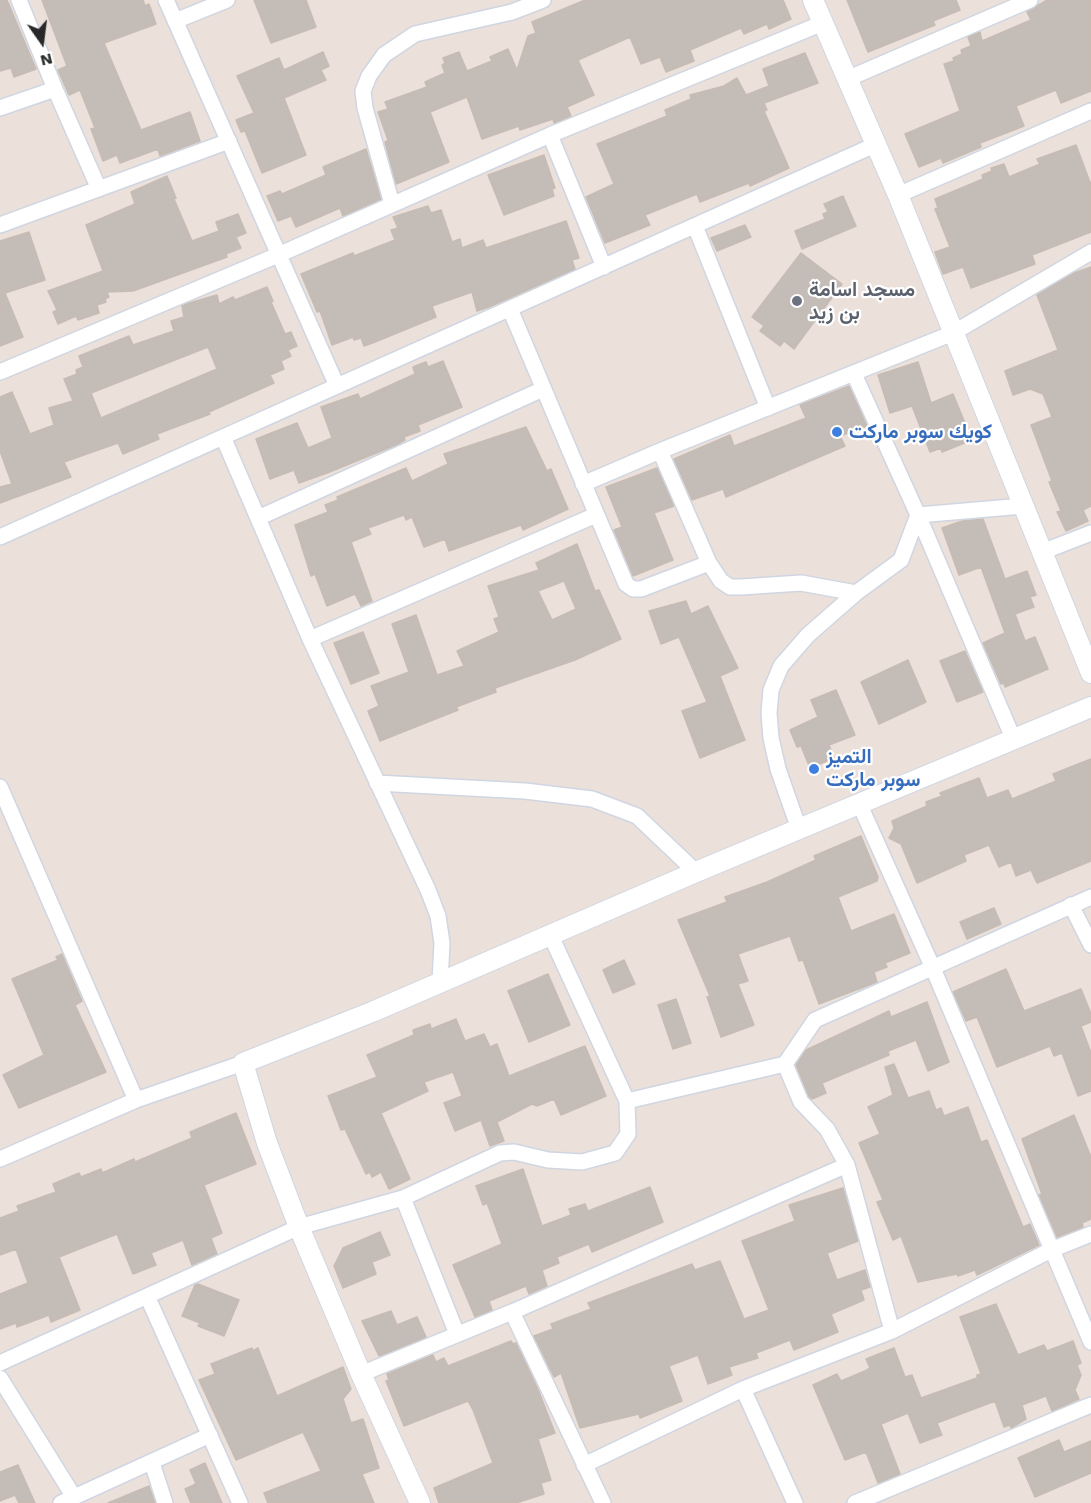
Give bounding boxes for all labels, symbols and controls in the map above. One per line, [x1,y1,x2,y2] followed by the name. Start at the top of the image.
[12,12,72,72] north arrow
[38,49,55,71] text: N
[809,278,915,325] place label: مسجد اسامة بن زيد
[790,294,804,308] marker: مسجد اسامة بن زيد
[849,420,992,444] place label: كويك سوبر ماركت
[830,425,844,439] marker: كويك سوبر ماركت
[826,745,920,792] place label: التميز سوبر ماركت
[807,762,821,776] marker: التميز سوبر ماركت

